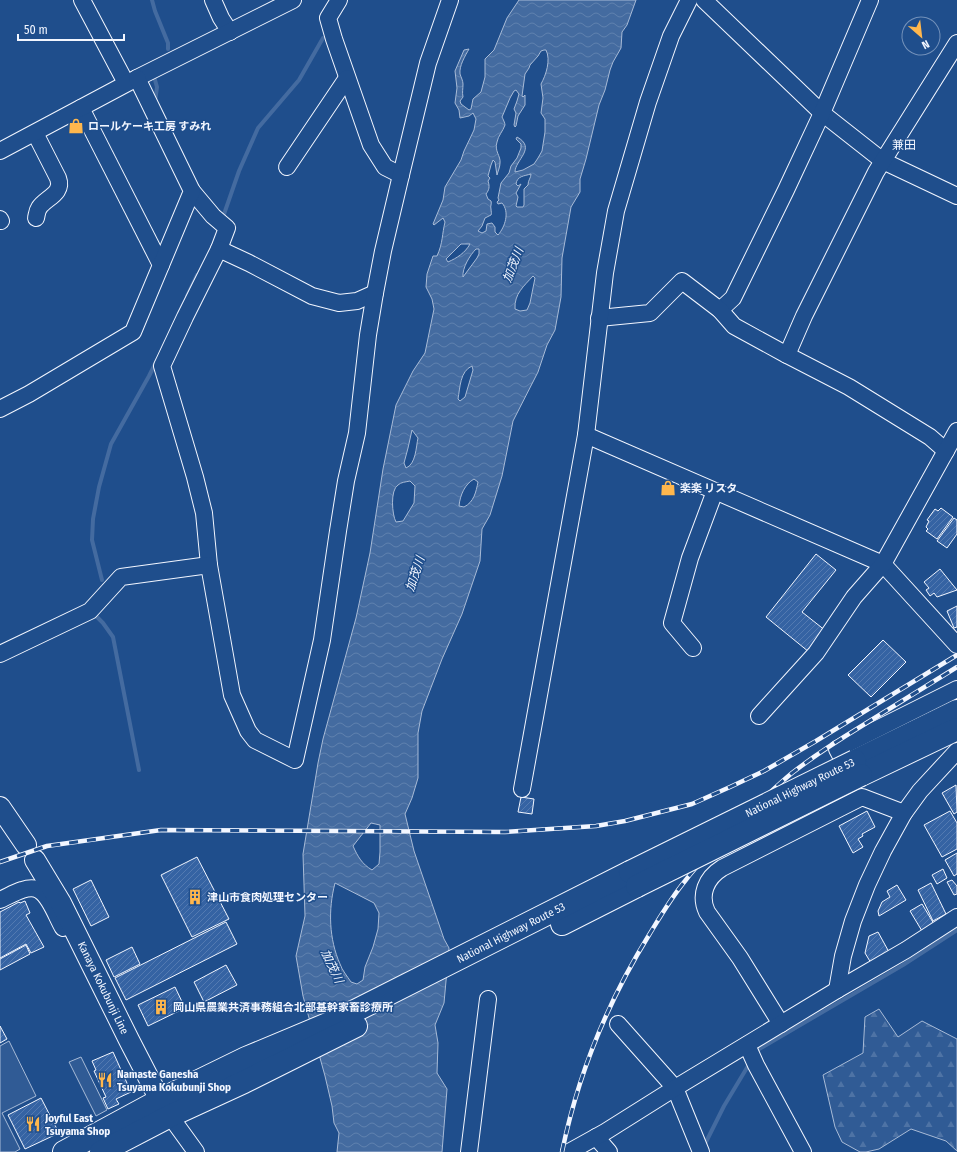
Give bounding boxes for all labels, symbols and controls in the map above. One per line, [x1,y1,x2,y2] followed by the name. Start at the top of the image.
[18,16,124,42] scale bar
[901,16,941,56] north arrow
[24,23,48,37] text: 50 m
[919,37,931,52] text: N
[67,117,85,135] shop icon: ロールケーキ工房 すみれ
[88,120,211,133] place label: ロールケーキ工房 すみれ
[892,138,916,152] district label: 兼田
[500,244,527,284] water label: 加茂川
[659,479,677,497] shop icon: 楽楽 リスタ
[680,482,737,495] place label: 楽楽 リスタ
[403,553,428,593] water label: 加茂川
[743,756,857,820] street label: National Highway Route 53
[186,888,204,906] building icon: 津山市食肉処理センター
[207,891,328,904] place label: 津山市食肉処理センター
[455,900,567,966] street label: National Highway Route 53
[75,940,131,1036] street label: Kanaya Kokubunji Line
[318,947,347,987] water label: 加茂川
[152,998,170,1016] building icon: 岡山県農業共済事務組合北部基幹家畜診療所
[173,1001,393,1014] place label: 岡山県農業共済事務組合北部基幹家畜診療所
[117,1068,231,1094] place label: Namaste Ganesha Tsuyama Kokubunji Shop
[96,1071,114,1089] restaurant icon: Namaste Ganesha Tsuyama Kokubunji Shop
[44,1112,110,1138] place label: Joyful East Tsuyama Shop
[24,1115,42,1133] restaurant icon: Joyful East Tsuyama Shop

